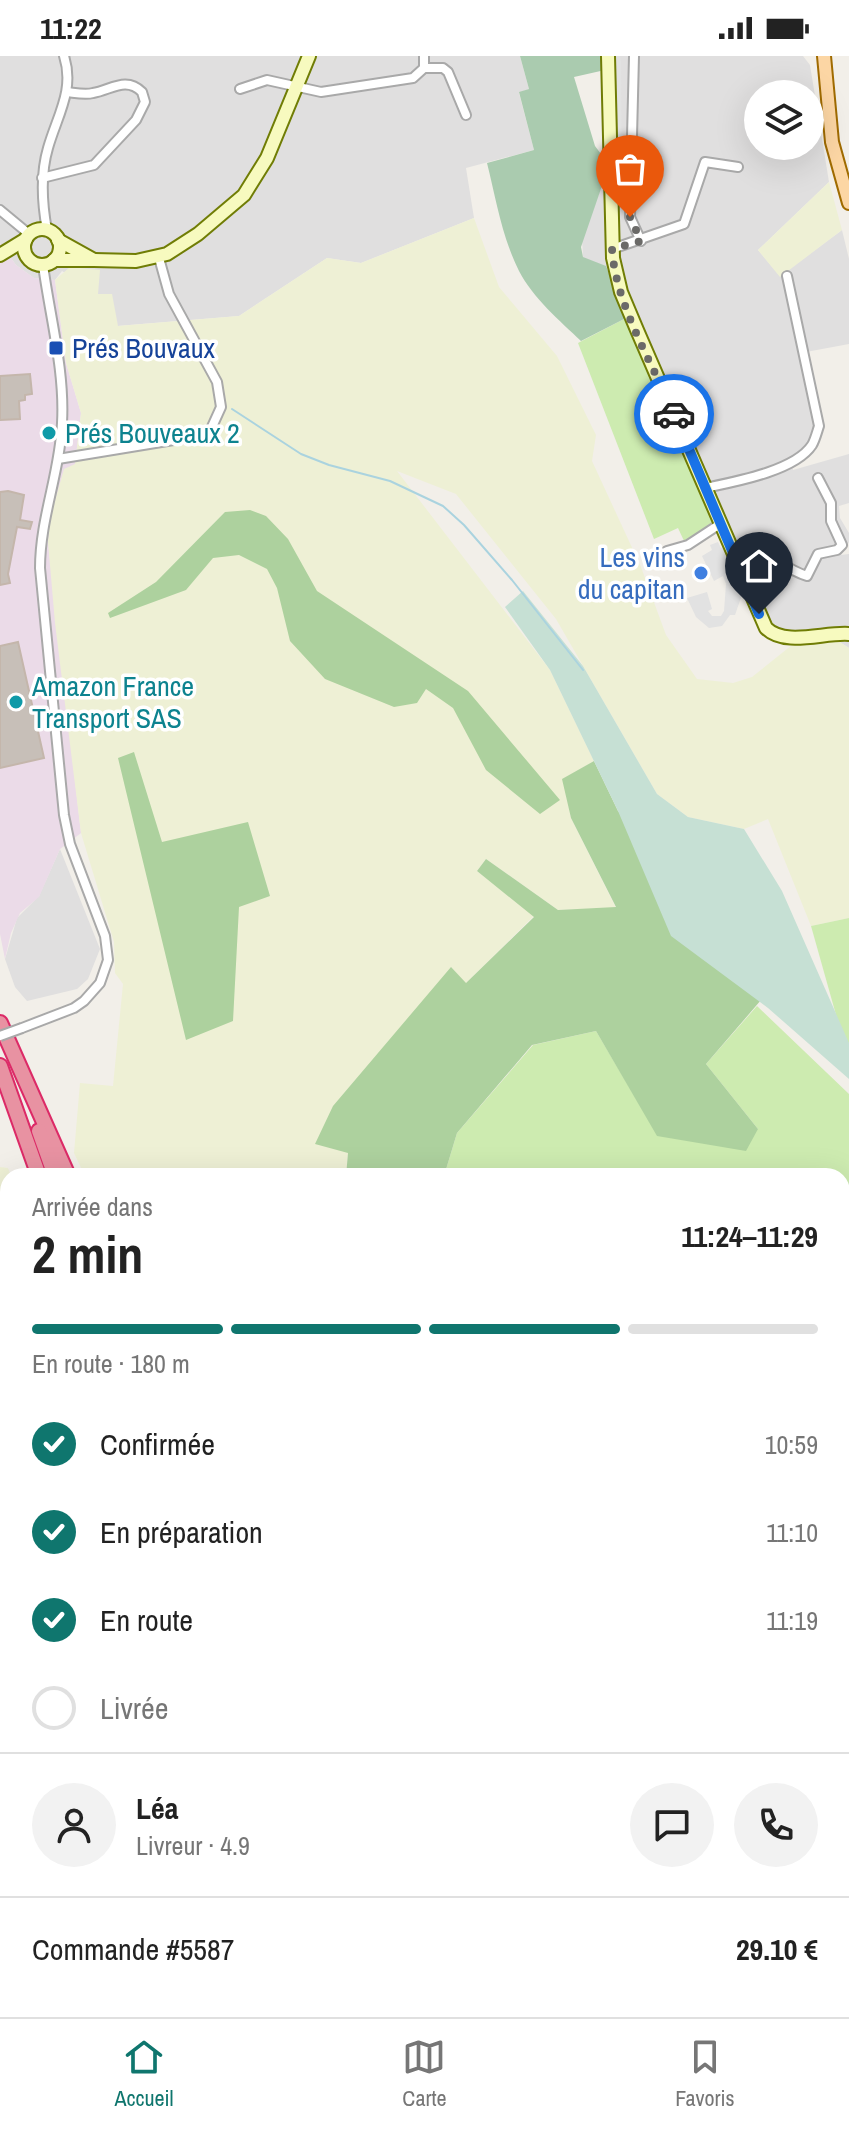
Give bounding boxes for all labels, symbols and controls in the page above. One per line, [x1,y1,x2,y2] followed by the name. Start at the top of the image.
[40,8,102,48] text: 11:22
[744,80,824,160] map controls
[744,80,824,160] button: layers
[596,135,664,217] pin
[608,147,652,191] icon: bag
[72,329,215,367] place label: Prés Bouvaux
[47,339,65,357] marker: Prés Bouvaux
[634,374,714,454] courier
[652,392,696,436] icon: car
[65,414,240,452] place label: Prés Bouveaux 2
[40,424,58,442] marker: Prés Bouveaux 2
[725,532,793,614] pin
[578,538,685,608] place label: Les vins du capitan
[737,544,781,588] icon: home
[692,564,710,582] marker: Les vins du capitan
[31,667,194,737] place label: Amazon France Transport SAS
[7,693,25,711] marker: Amazon France Transport SAS
[32,1189,153,1224] text: Arrivée dans
[681,1216,818,1256] text: 11:24–11:29
[32,1219,143,1289] text: 2 min
[32,1346,190,1381] text: En route · 180 m
[32,1422,76,1466] icon: check
[100,1424,215,1464] text: Confirmée
[765,1427,818,1462] text: 10:59
[32,1510,76,1554] icon: check
[100,1512,263,1552] text: En préparation
[766,1515,818,1550] text: 11:10
[32,1598,76,1642] icon: check
[100,1600,193,1640] text: En route
[766,1603,818,1638] text: 11:19
[100,1688,168,1728] text: Livrée
[32,1783,116,1867] button: person
[630,1783,714,1867] button: chat
[734,1783,818,1867] button: phone
[136,1788,178,1828] text: Léa
[136,1828,250,1863] text: Livreur · 4.9
[32,1929,234,1969] text: Commande #5587
[736,1929,818,1969] text: 29.10 €
[114,2035,174,2113] tab: Accueil
[402,2035,446,2113] tab: Carte
[675,2035,735,2113] tab: Favoris

